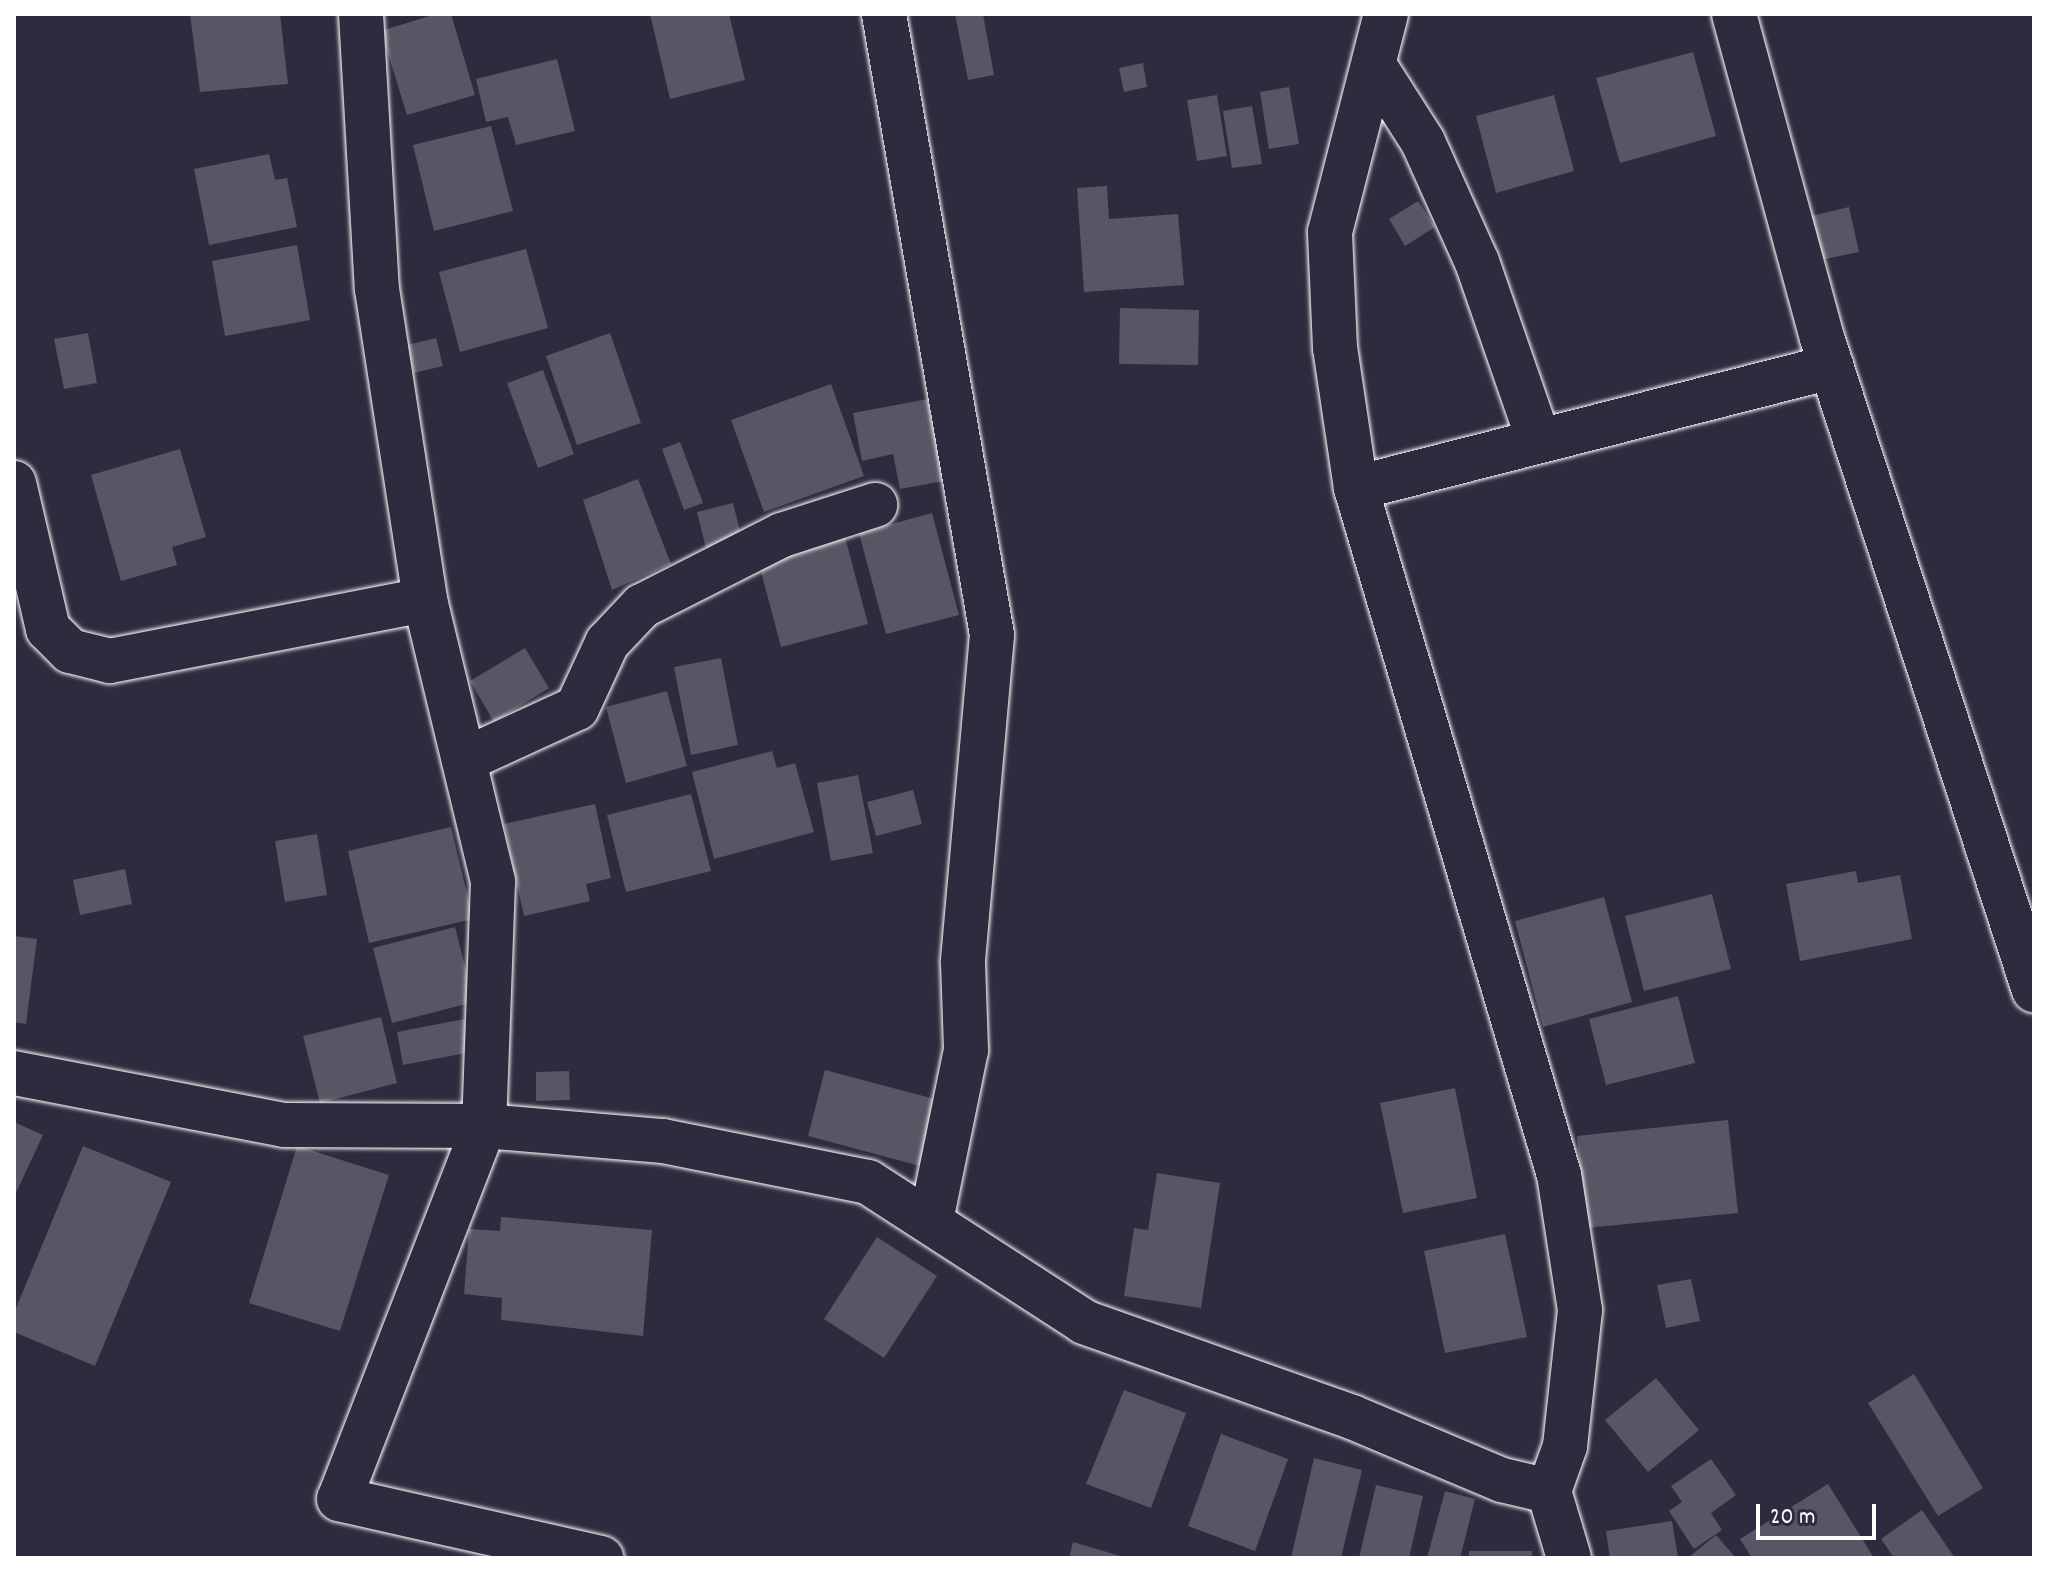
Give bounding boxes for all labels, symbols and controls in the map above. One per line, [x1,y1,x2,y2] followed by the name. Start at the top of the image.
[1760,1488,1880,1538] scale bar
[1770,1501,1816,1535] text: 20 m

